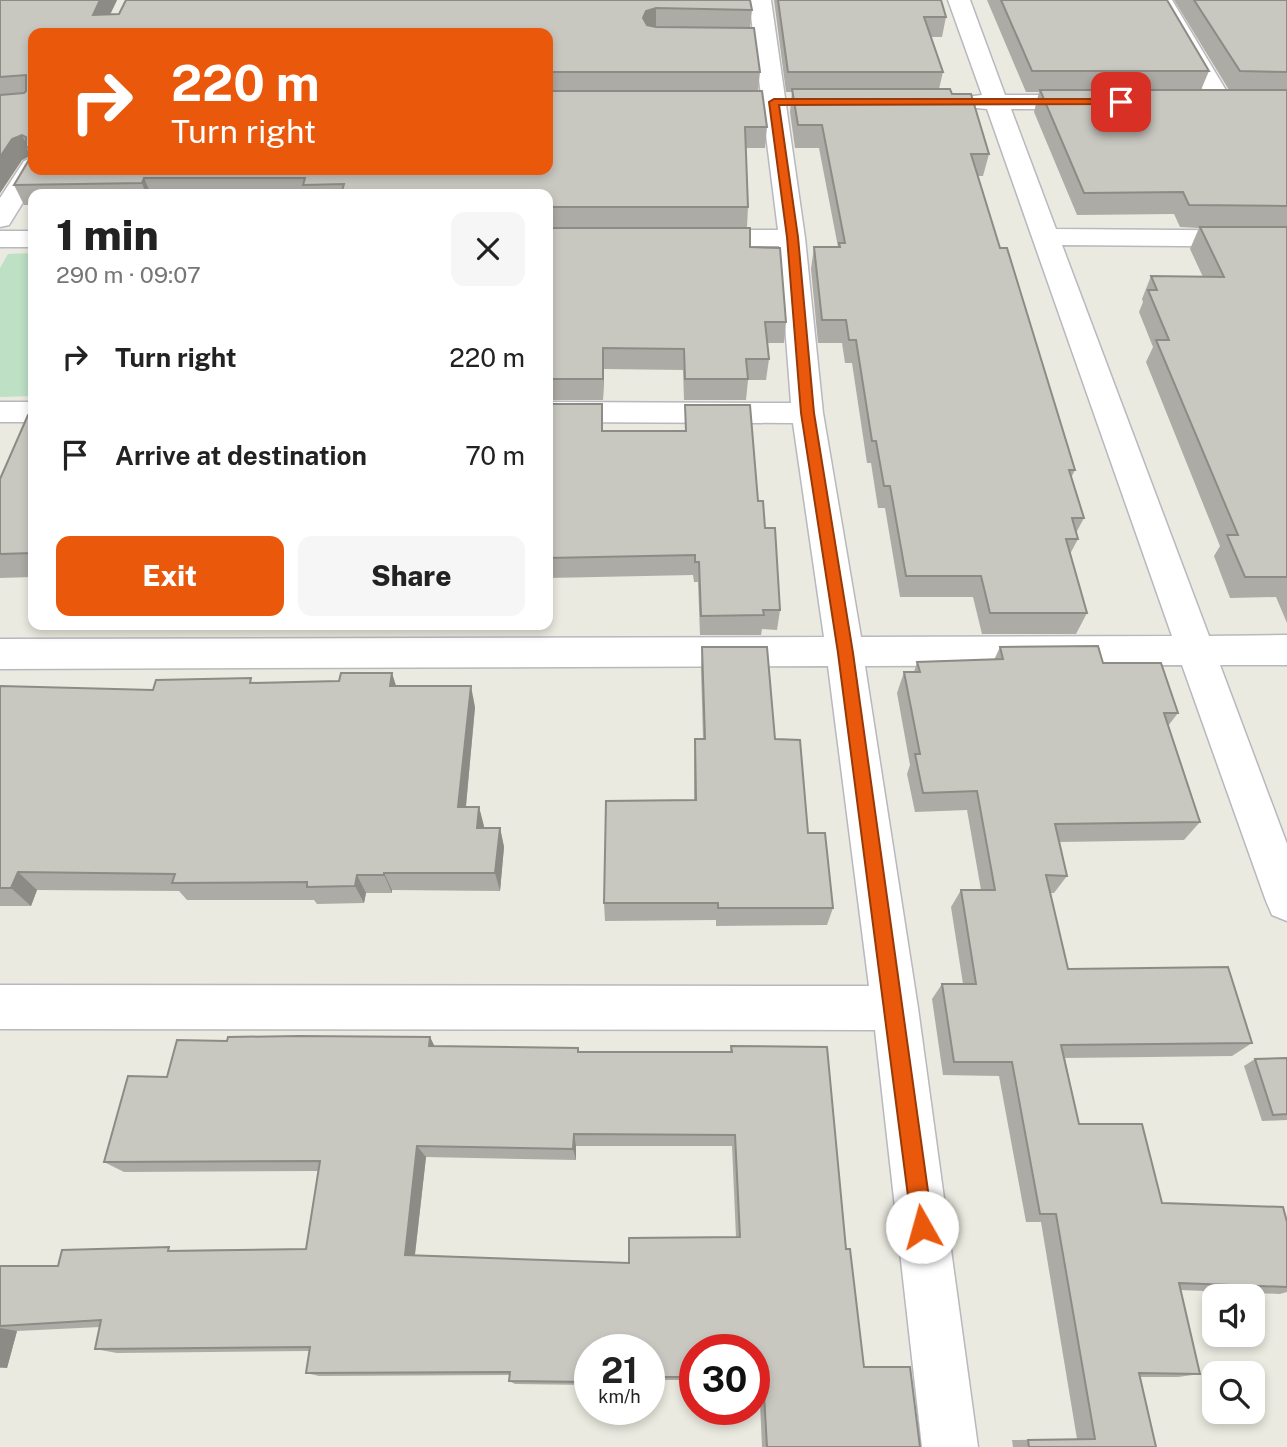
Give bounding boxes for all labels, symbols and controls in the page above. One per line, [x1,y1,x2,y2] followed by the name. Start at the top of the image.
[171,54,320,112] text: 220 m
[56,56,147,147] icon: right
[1091,72,1151,132] pin
[1102,83,1140,121] icon: arrive
[171,113,316,150] text: Turn right
[56,210,159,259] text: 1 min
[451,212,525,286] button: close
[56,261,201,288] text: 290 m · 09:07
[56,338,94,376] icon: right
[115,342,237,373] text: Turn right
[449,342,525,373] text: 220 m
[56,436,94,474] icon: arrive
[115,440,367,471] text: Arrive at destination
[465,440,525,471] text: 70 m
[56,536,284,616] button: Exit
[298,536,525,616] button: Share
[885,1190,959,1264] position arrow
[1202,1284,1265,1424] map controls
[1202,1284,1265,1347] button: sound
[679,1334,770,1425] speed limit sign: 30
[601,1350,638,1391] text: 21
[1202,1361,1265,1424] button: search
[598,1386,641,1407] text: km/h

